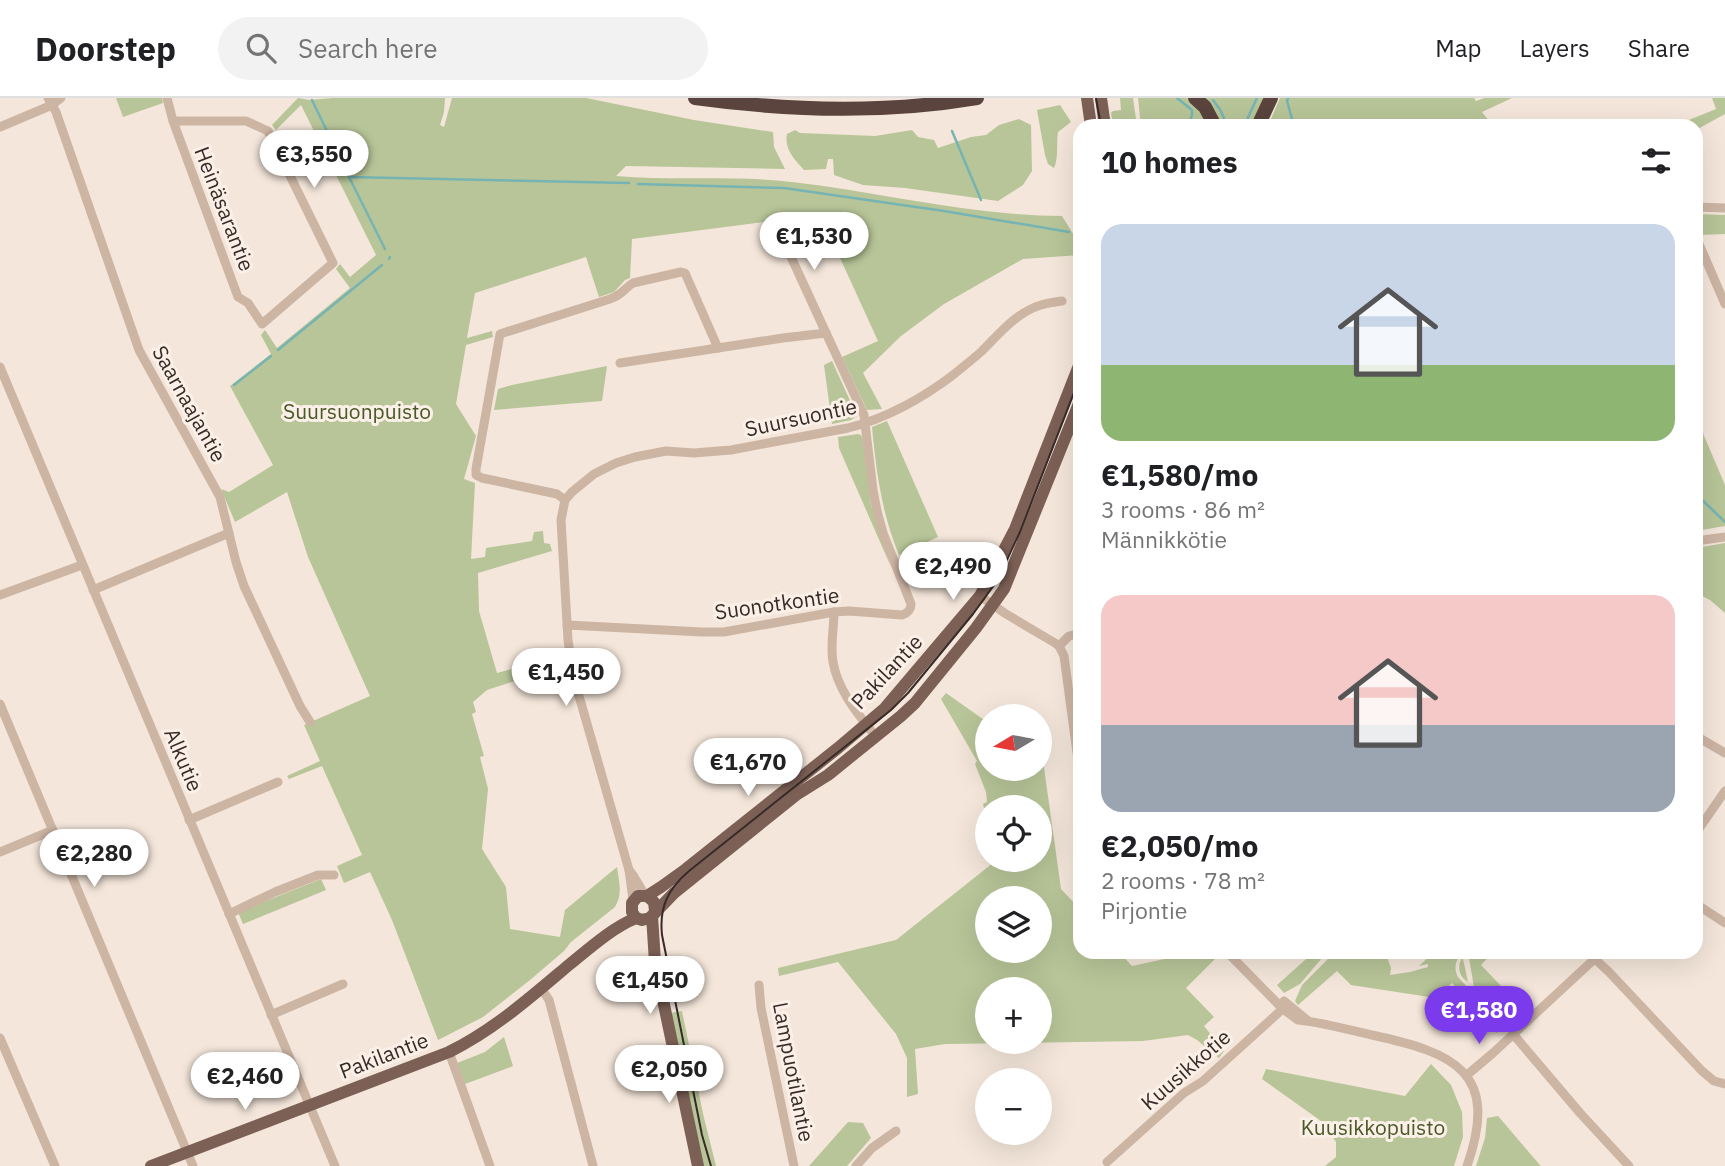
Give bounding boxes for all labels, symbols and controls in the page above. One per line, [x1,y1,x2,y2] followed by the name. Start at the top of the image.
[218,17,708,80] search box
[35,27,176,70] text: Doorstep
[242,29,280,67] icon: search
[298,31,437,65] text: Search here
[1435,32,1482,64] text: Map
[1520,32,1590,64] text: Layers
[1628,32,1690,64] text: Share
[257,130,371,190] pin: €3,550
[276,138,352,168] text: €3,550
[188,142,261,275] street label: Heinäsarantie
[1101,142,1238,181] text: 10 homes
[1637,142,1675,180] icon: filters
[757,212,871,272] pin: €1,530
[776,220,852,250] text: €1,530
[1325,269,1451,395] icon: home
[146,340,233,467] street label: Saarnaajantie
[742,392,859,443] street label: Suursuontie
[283,397,431,425] park label: Suursuonpuisto
[1101,455,1258,494] text: €1,580/mo
[1101,494,1265,524] text: 3 rooms · 86 m²
[1101,524,1227,554] text: Männikkötie
[896,542,1010,602] pin: €2,490
[915,550,991,580] text: €2,490
[713,580,841,626] street label: Suonotkontie
[844,628,928,715] street label: Pakilantie
[1325,640,1451,766] icon: home
[509,648,623,708] pin: €1,450
[528,656,604,686] text: €1,450
[975,704,1052,780] north arrow
[975,704,1052,1145] map controls
[158,724,210,796] street label: Alkutie
[691,738,805,798] pin: €1,670
[710,746,786,776] text: €1,670
[975,795,1052,872] button: locate
[1101,826,1258,865] text: €2,050/mo
[37,830,151,889] pin: €2,280
[56,837,132,867] text: €2,280
[1101,865,1265,895] text: 2 rooms · 78 m²
[975,886,1052,963] button: layers
[1101,895,1187,925] text: Pirjontie
[593,956,707,1016] pin: €1,450
[612,964,688,994] text: €1,450
[975,977,1052,1054] button: +
[1422,986,1536,1046] pin: €1,580
[1441,994,1517,1024] text: €1,580
[767,1000,821,1144] street label: Lampuotilantie
[1135,1023,1236,1116] street label: Kuusikkotie
[335,1025,432,1085] street label: Pakilantie
[612,1046,726,1105] pin: €2,050
[188,1052,302,1112] pin: €2,460
[631,1053,707,1083] text: €2,050
[207,1060,283,1090] text: €2,460
[975,1068,1052,1145] button: −
[1301,1113,1445,1141] park label: Kuusikkopuisto

